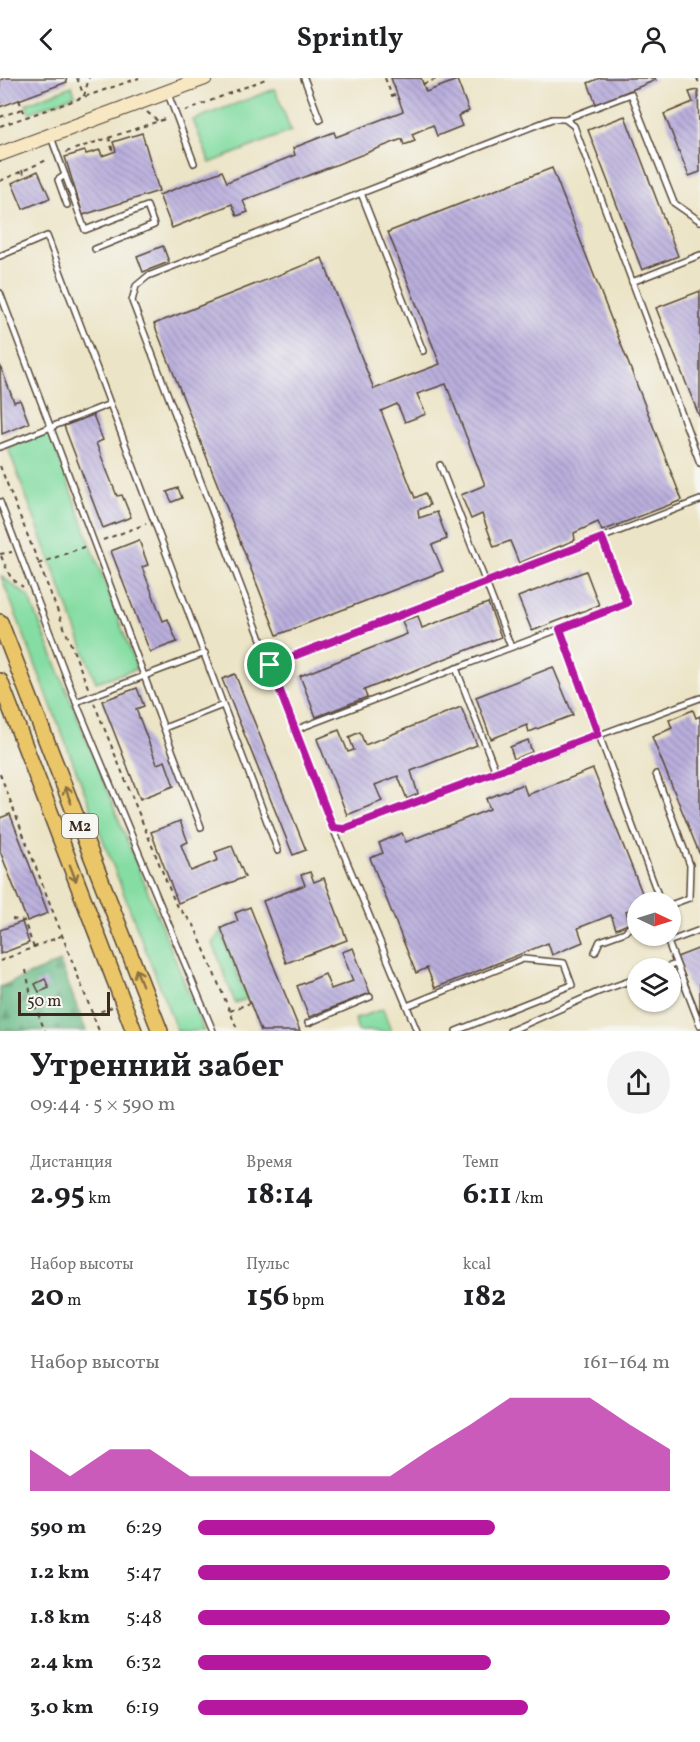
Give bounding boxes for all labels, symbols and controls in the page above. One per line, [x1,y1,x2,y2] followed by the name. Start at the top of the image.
[297,20,403,58] text: Sprintly
[30,23,63,56] icon: back
[637,23,670,56] icon: person
[244,639,295,690] pin
[253,648,286,681] icon: arrive
[61,786,72,805] one-way arrow
[62,814,98,838] road number: М2
[69,863,80,882] one-way arrow
[627,892,681,946] north arrow
[627,892,681,1012] map controls
[627,958,681,1012] button: layers
[132,968,143,986] one-way arrow
[18,989,110,1016] scale bar
[27,991,61,1013] text: 50 m
[30,1045,284,1091] text: Утренний забег
[607,1051,670,1114] button: share
[30,1091,175,1119] text: 09:44 · 5 × 590 m
[30,1152,112,1174] text: Дистанция
[246,1152,292,1174] text: Время
[463,1152,499,1174] text: Темп
[30,1174,85,1216] text: 2.95
[246,1174,314,1216] text: 18:14
[463,1174,512,1216] text: 6:11
[85,1188,111,1210] text: km
[512,1188,544,1210] text: /km
[30,1254,134,1276] text: Набор высоты
[246,1254,290,1276] text: Пульс
[463,1254,491,1276] text: kcal
[30,1276,64,1318] text: 20
[246,1276,289,1318] text: 156
[463,1276,506,1318] text: 182
[64,1290,81,1312] text: m
[289,1290,325,1312] text: bpm
[30,1349,160,1377] text: Набор высоты
[583,1349,670,1377] text: 161–164 m
[30,1514,86,1542] text: 590 m
[126,1514,162,1542] text: 6:29
[30,1559,90,1587] text: 1.2 km
[126,1559,162,1587] text: 5:47
[30,1604,90,1632] text: 1.8 km
[126,1604,162,1632] text: 5:48
[30,1649,94,1677] text: 2.4 km
[126,1649,162,1677] text: 6:32
[30,1694,94,1722] text: 3.0 km
[126,1694,159,1722] text: 6:19

